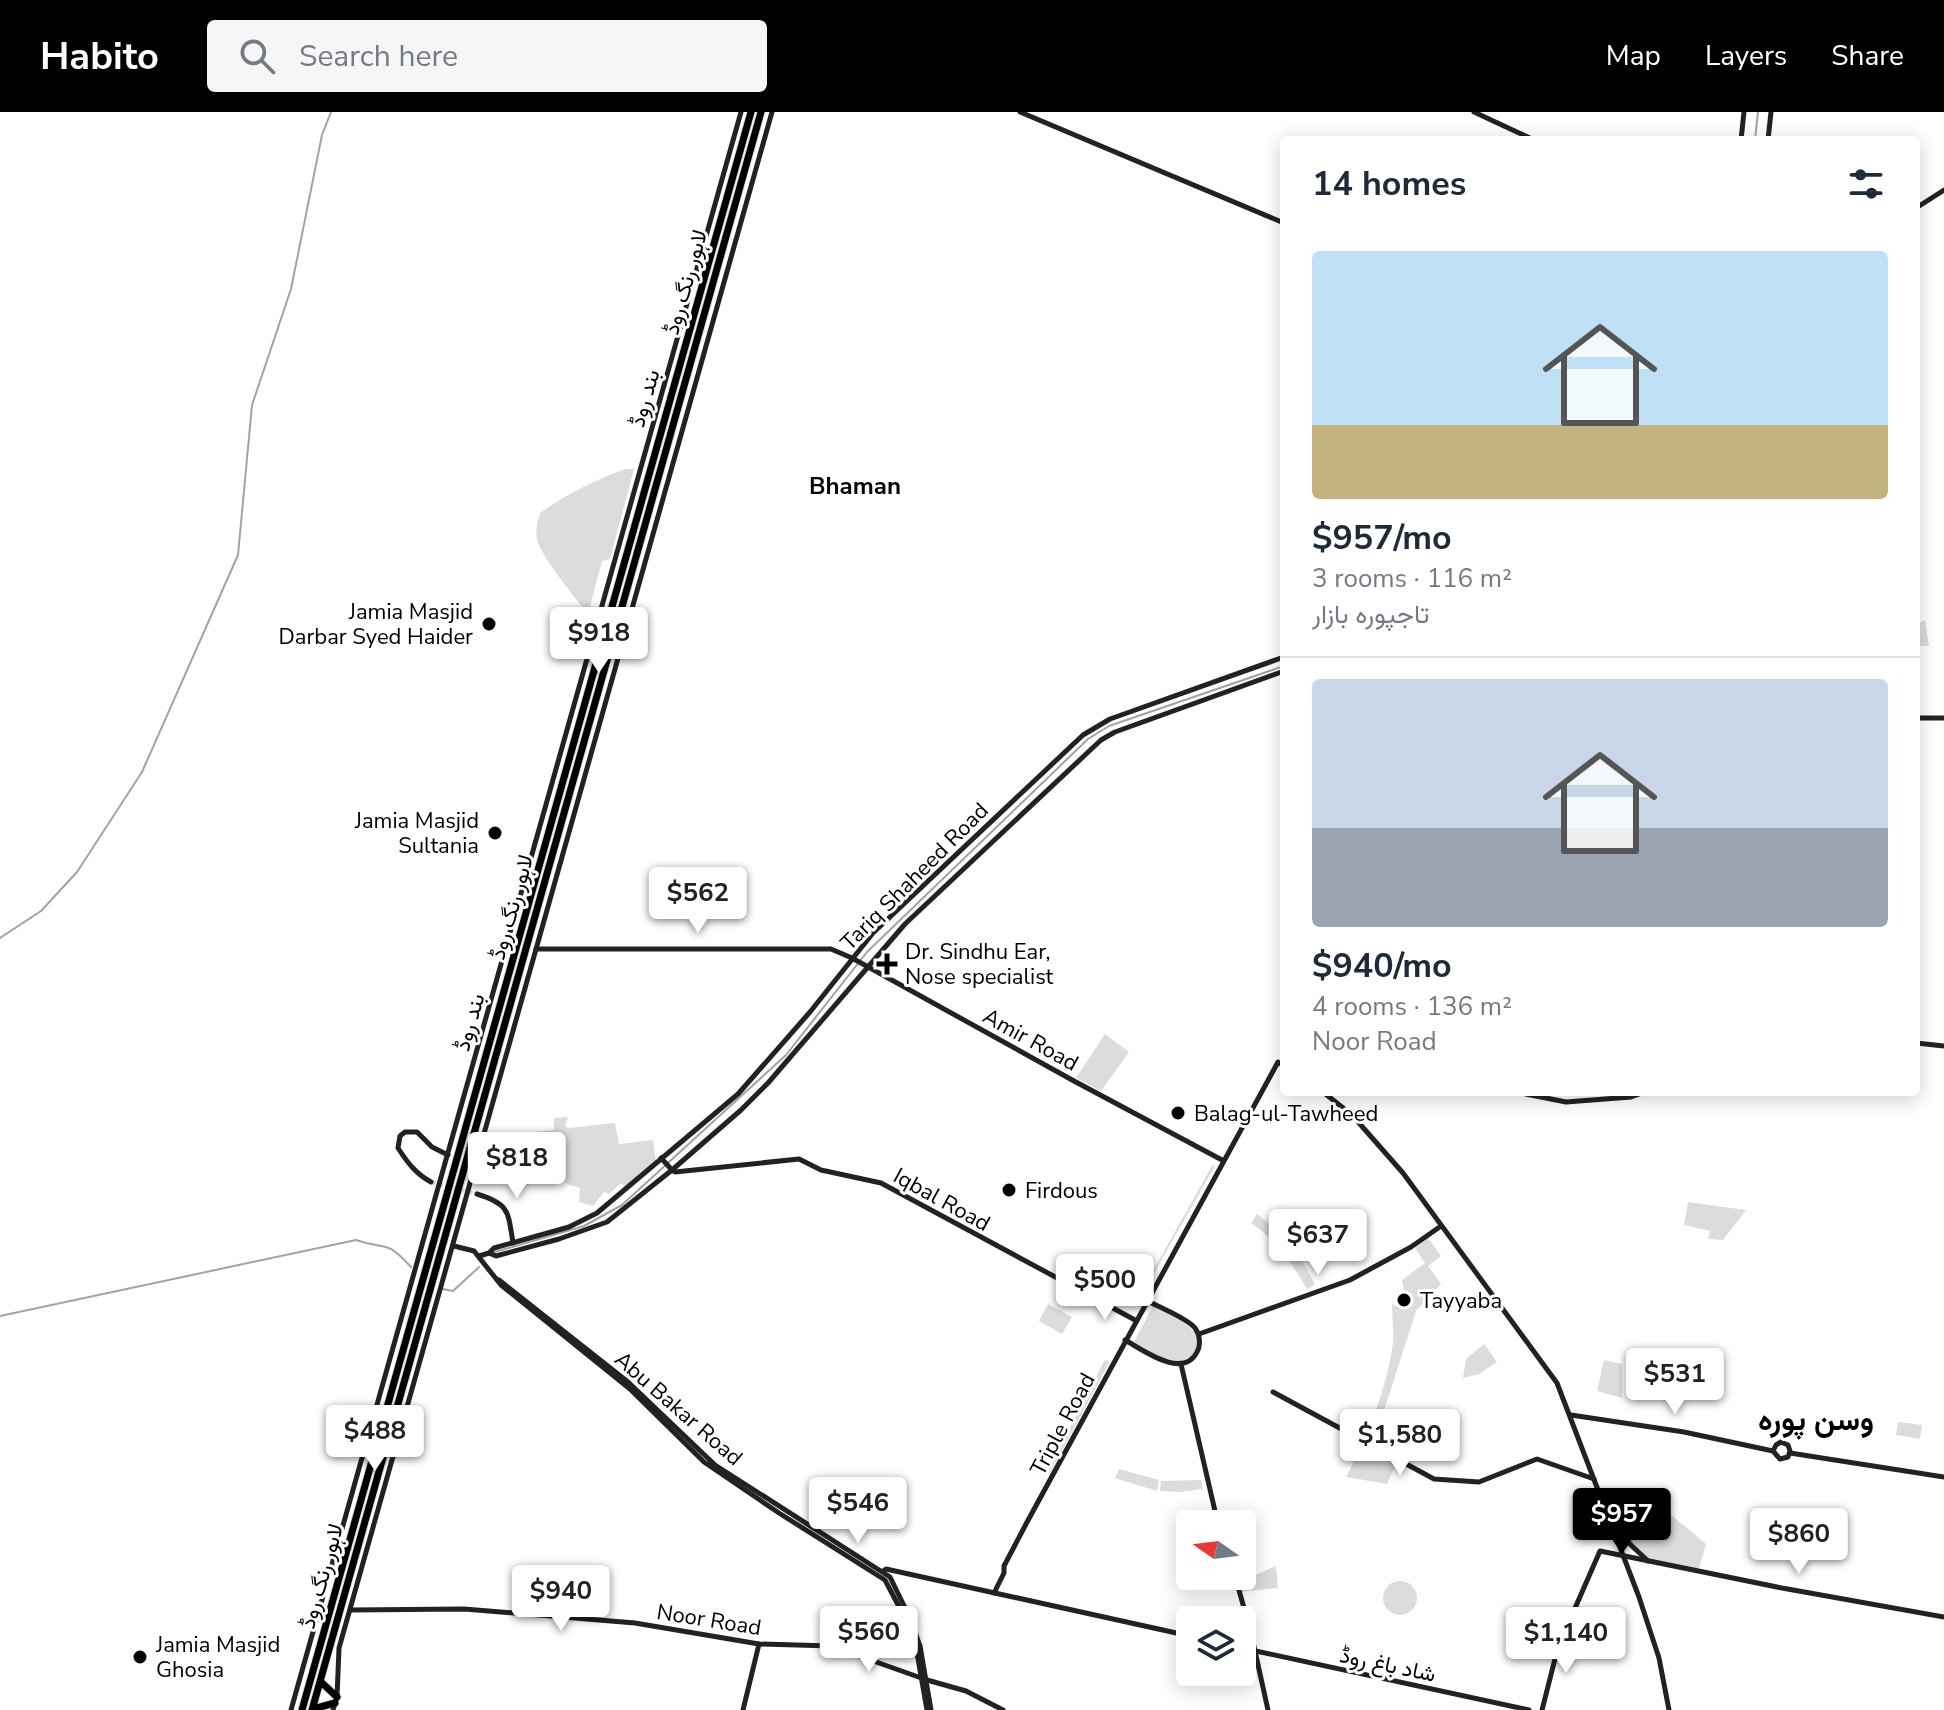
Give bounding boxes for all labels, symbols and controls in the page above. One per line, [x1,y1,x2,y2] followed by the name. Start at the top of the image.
[207,20,767,92] search box
[40,31,159,82] text: Habito
[235,34,279,78] icon: search
[299,36,458,77] text: Search here
[1606,37,1661,75] text: Map
[1705,37,1787,75] text: Layers
[1831,37,1904,75] text: Share
[1312,161,1466,207] text: 14 homes
[1844,162,1888,206] icon: filters
[657,226,715,338] street label: لاہور رنگ روڈ
[1528,303,1672,447] icon: home
[622,366,667,431] street label: بند روڈ
[809,470,901,502] district label: Bhaman
[1312,515,1452,561] text: $957/mo
[1312,561,1512,596] text: 3 rooms · 116 m²
[278,597,473,652] place label: Jamia Masjid Darbar Syed Haider
[1312,597,1429,632] text: تاجپورہ بازار
[552,607,646,675] pin: $918
[480,615,498,633] marker: Jamia Masjid Darbar Syed Haider
[568,615,630,650] text: $918
[1528,731,1672,875] icon: home
[834,796,995,957] street label: Tariq Shaheed Road
[354,806,479,861] place label: Jamia Masjid Sultania
[486,824,504,842] marker: Jamia Masjid Sultania
[483,851,541,963] street label: لاہور رنگ روڈ
[651,867,745,935] pin: $562
[667,875,729,910] text: $562
[905,937,1054,992] place label: Dr. Sindhu Ear, Nose specialist
[1312,943,1452,989] text: $940/mo
[876,953,898,975] marker: Dr. Sindhu Ear, Nose specialist
[1312,989,1512,1024] text: 4 rooms · 136 m²
[447,990,492,1055] street label: بند روڈ
[977,1001,1084,1078] street label: Amir Road
[1312,1024,1437,1059] text: Noor Road
[1194,1099,1378,1129] place label: Balag-ul-Tawheed
[1169,1104,1187,1122] marker: Balag-ul-Tawheed
[470,1132,564,1200] pin: $818
[486,1140,548,1175] text: $818
[888,1161,995,1239] street label: Iqbal Road
[1025,1176,1098,1206] place label: Firdous
[1000,1181,1018,1199] marker: Firdous
[1271,1209,1365,1277] pin: $637
[1287,1217,1349,1252] text: $637
[1058,1254,1152,1322] pin: $500
[1074,1262,1136,1297] text: $500
[1420,1286,1502,1316] place label: Tayyaba
[1395,1291,1413,1309] marker: Tayyaba
[608,1345,749,1473] street label: Abu Bakar Road
[1628,1348,1722,1416] pin: $531
[1644,1356,1706,1391] text: $531
[1023,1368,1102,1481] street label: Triple Road
[1758,1400,1874,1441] district label: وسن پورہ
[328,1405,422,1473] pin: $488
[1335,1409,1465,1477] pin: $1,580
[344,1413,406,1448] text: $488
[1358,1417,1442,1452] text: $1,580
[811,1477,905,1545] pin: $546
[827,1485,889,1520] text: $546
[1575,1488,1669,1556] pin: $957
[1591,1496,1653,1531] text: $957
[1752,1508,1846,1576] pin: $860
[1176,1510,1256,1590] north arrow
[1176,1510,1256,1686] map controls
[1768,1516,1830,1551] text: $860
[293,1520,351,1632] street label: لاہور رنگ روڈ
[514,1565,608,1633] pin: $940
[530,1573,592,1608] text: $940
[654,1597,763,1643] street label: Noor Road
[822,1606,916,1674] pin: $560
[1176,1606,1256,1686] button: layers
[1501,1607,1631,1675] pin: $1,140
[838,1614,900,1649] text: $560
[1524,1615,1608,1650] text: $1,140
[155,1630,280,1685] place label: Jamia Masjid Ghosia
[1337,1640,1439,1690] street label: شاد باغ روڈ
[131,1648,149,1666] marker: Jamia Masjid Ghosia

